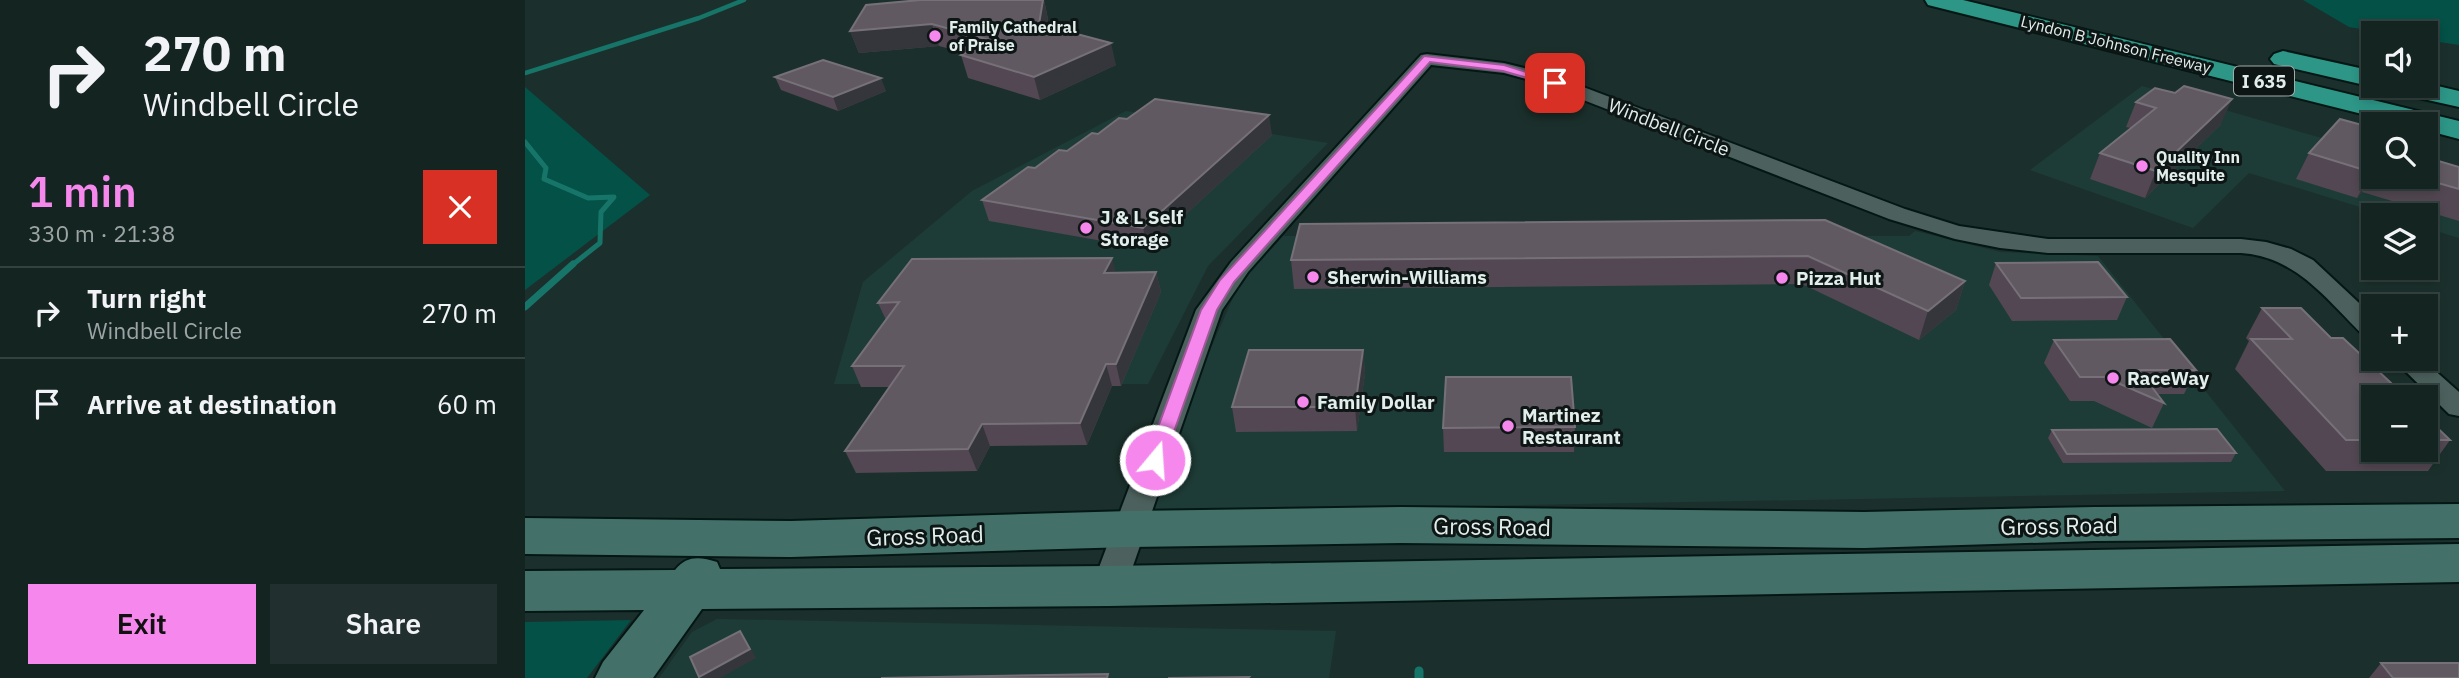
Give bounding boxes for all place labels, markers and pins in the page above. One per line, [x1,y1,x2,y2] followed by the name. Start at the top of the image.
[949,17,1077,55] place label: Family Cathedral of Praise
[927,28,943,44] marker: Family Cathedral of Praise
[1525,53,1585,113] pin
[2156,147,2240,185] place label: Quality Inn Mesquite
[2134,158,2150,174] marker: Quality Inn Mesquite
[1100,205,1183,251] place label: J & L Self Storage
[1078,220,1094,236] marker: J & L Self Storage
[1327,265,1487,289] place label: Sherwin-Williams
[1796,266,1881,290] place label: Pizza Hut
[1305,269,1321,285] marker: Sherwin-Williams
[1774,270,1790,286] marker: Pizza Hut
[2127,366,2210,390] place label: RaceWay
[2105,370,2121,386] marker: RaceWay
[1317,390,1435,414] place label: Family Dollar
[1295,394,1311,410] marker: Family Dollar
[1522,403,1621,449] place label: Martinez Restaurant
[1500,418,1516,434] marker: Martinez Restaurant

